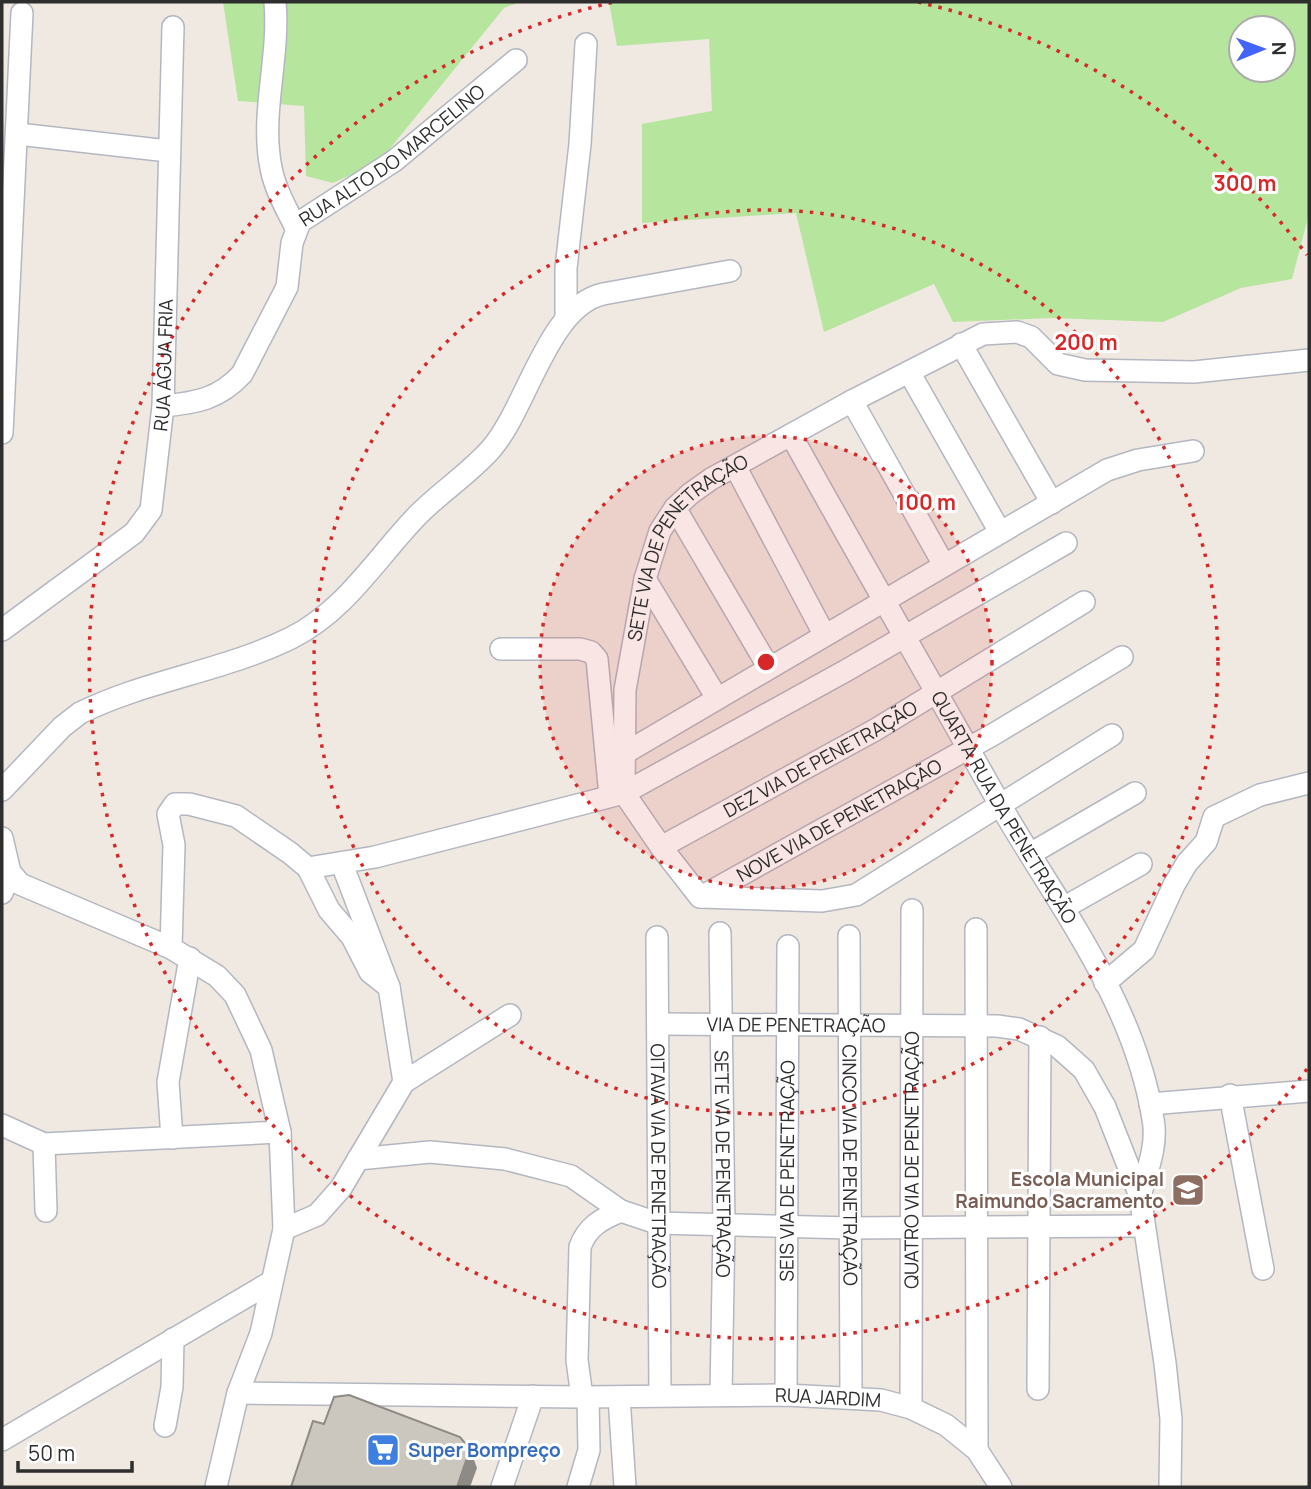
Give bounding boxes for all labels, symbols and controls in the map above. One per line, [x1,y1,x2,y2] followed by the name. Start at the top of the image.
[1227,14,1297,84] north arrow
[1266,42,1292,56] text: N
[294,78,490,232] street label: RUA ALTO DO MARCELINO
[1214,169,1276,197] text: 300 m
[147,299,179,433] street label: RUA ÁGUA FRIA
[1054,328,1118,356] text: 200 m
[621,448,753,643] street label: SETE VIA DE PENETRAÇÃO
[896,488,956,516] text: 100 m
[754,650,778,674] centre of rings
[925,686,1083,929] street label: QUARTA RUA DA PENETRAÇÃO
[719,694,922,823] street label: DEZ VIA DE PENETRAÇÃO
[732,752,947,888] street label: NOVE VIA DE PENETRAÇÃO
[706,1011,886,1038] street label: VIA DE PENETRAÇÃO
[898,1031,925,1289] street label: QUATRO VIA DE PENETRAÇÃO
[645,1043,672,1289] street label: OITAVA VIA DE PENETRAÇÃO
[836,1044,864,1286] street label: CINCO VIA DE PENETRAÇÃO
[709,1050,737,1278] street label: SETE VIA DE PENETRAÇÃO
[774,1060,800,1282] street label: SEIS VIA DE PENETRAÇÃO
[955,1166,1164,1214] place label: Escola Municipal Raimundo Sacramento
[1169,1171,1207,1209] school or university icon: Escola Municipal Raimundo Sacramento
[775,1382,882,1413] street label: RUA JARDIM
[18,1430,131,1474] scale bar
[364,1431,402,1469] supermarket icon: Super Bompreço
[408,1437,561,1463] place label: Super Bompreço
[28,1439,75,1467] text: 50 m

